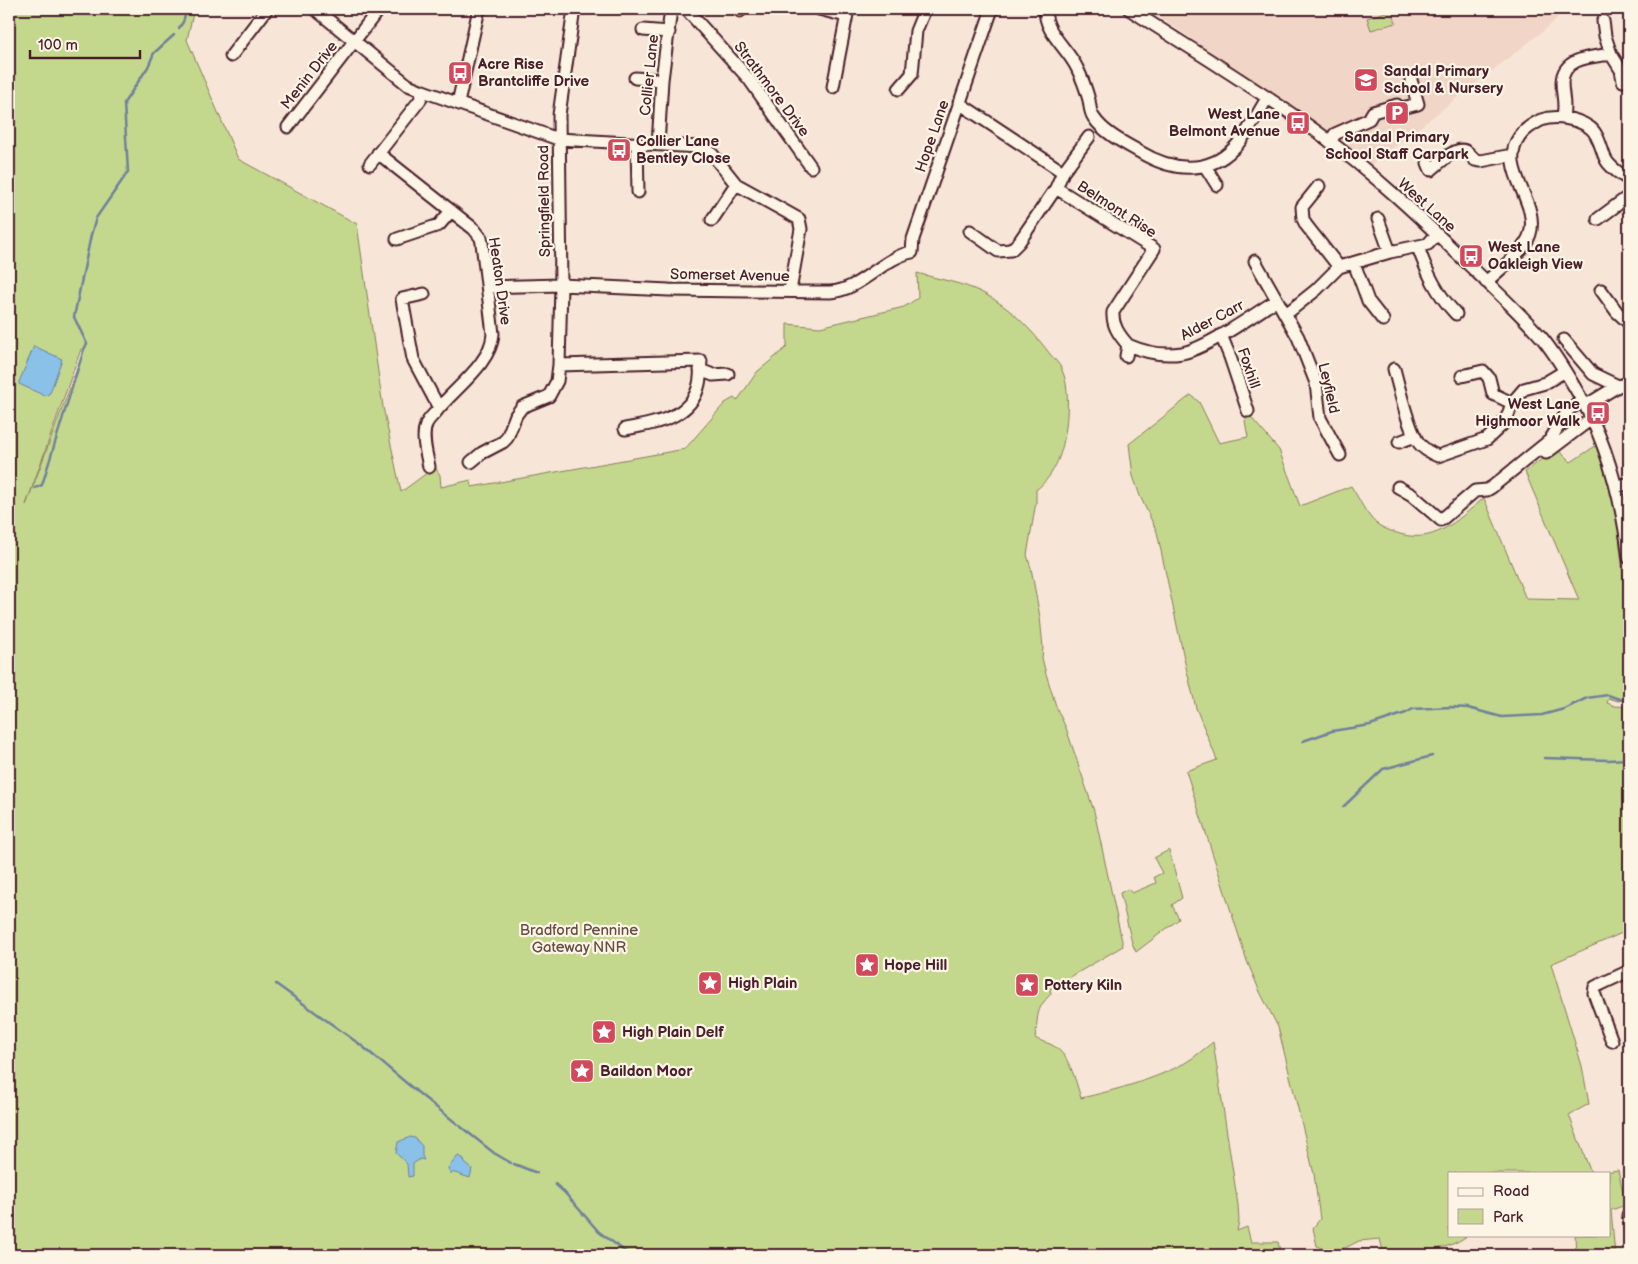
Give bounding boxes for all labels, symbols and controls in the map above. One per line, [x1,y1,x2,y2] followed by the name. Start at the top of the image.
[30,28,140,60] scale bar
[636,33,663,117] street label: Collier Lane
[38,36,78,55] text: 100 m
[277,37,342,113] street label: Menin Drive
[730,38,814,141] street label: Strathmore Drive
[477,55,590,91] place label: Acre Rise Brantcliffe Drive
[447,60,473,86] bus stop icon: Acre Rise Brantcliffe Drive
[1384,62,1503,98] place label: Sandal Primary School & Nursery
[1353,67,1379,93] school or university icon: Sandal Primary School & Nursery
[911,97,954,175] street label: Hope Lane
[1384,100,1410,126] parking icon: Sandal Primary School Staff Carpark
[1169,105,1280,141] place label: West Lane Belmont Avenue
[1285,110,1311,136] bus stop icon: West Lane Belmont Avenue
[1325,128,1469,164] place label: Sandal Primary School Staff Carpark
[636,132,731,168] place label: Collier Lane Bentley Close
[606,137,632,163] bus stop icon: Collier Lane Bentley Close
[534,145,555,257] street label: Springfield Road
[1394,174,1460,237] street label: West Lane
[1073,177,1160,242] street label: Belmont Rise
[484,236,515,326] street label: Heaton Drive
[1488,238,1583,274] place label: West Lane Oakleigh View
[1458,243,1484,269] bus stop icon: West Lane Oakleigh View
[670,265,790,286] street label: Somerset Avenue
[1177,296,1248,345] street label: Alder Carr
[1233,345,1264,391] street label: Foxhill
[1313,361,1344,415] street label: Leyfield
[1475,395,1580,431] place label: West Lane Highmoor Walk
[1585,400,1611,426] bus stop icon: West Lane Highmoor Walk
[520,921,638,957] park label: Bradford Pennine Gateway NNR
[854,952,880,978] place icon: Hope Hill
[884,956,947,975] place label: Hope Hill
[697,970,723,996] place icon: High Plain
[1014,972,1040,998] place icon: Pottery Kiln
[728,974,797,993] place label: High Plain
[1044,976,1122,995] place label: Pottery Kiln
[591,1019,617,1045] place icon: High Plain Delf
[622,1023,724,1042] place label: High Plain Delf
[569,1058,595,1084] place icon: Baildon Moor
[600,1062,693,1081] place label: Baildon Moor
[1448,1172,1610,1236] legend
[1493,1182,1529,1201] text: Road
[1493,1208,1524,1227] text: Park

